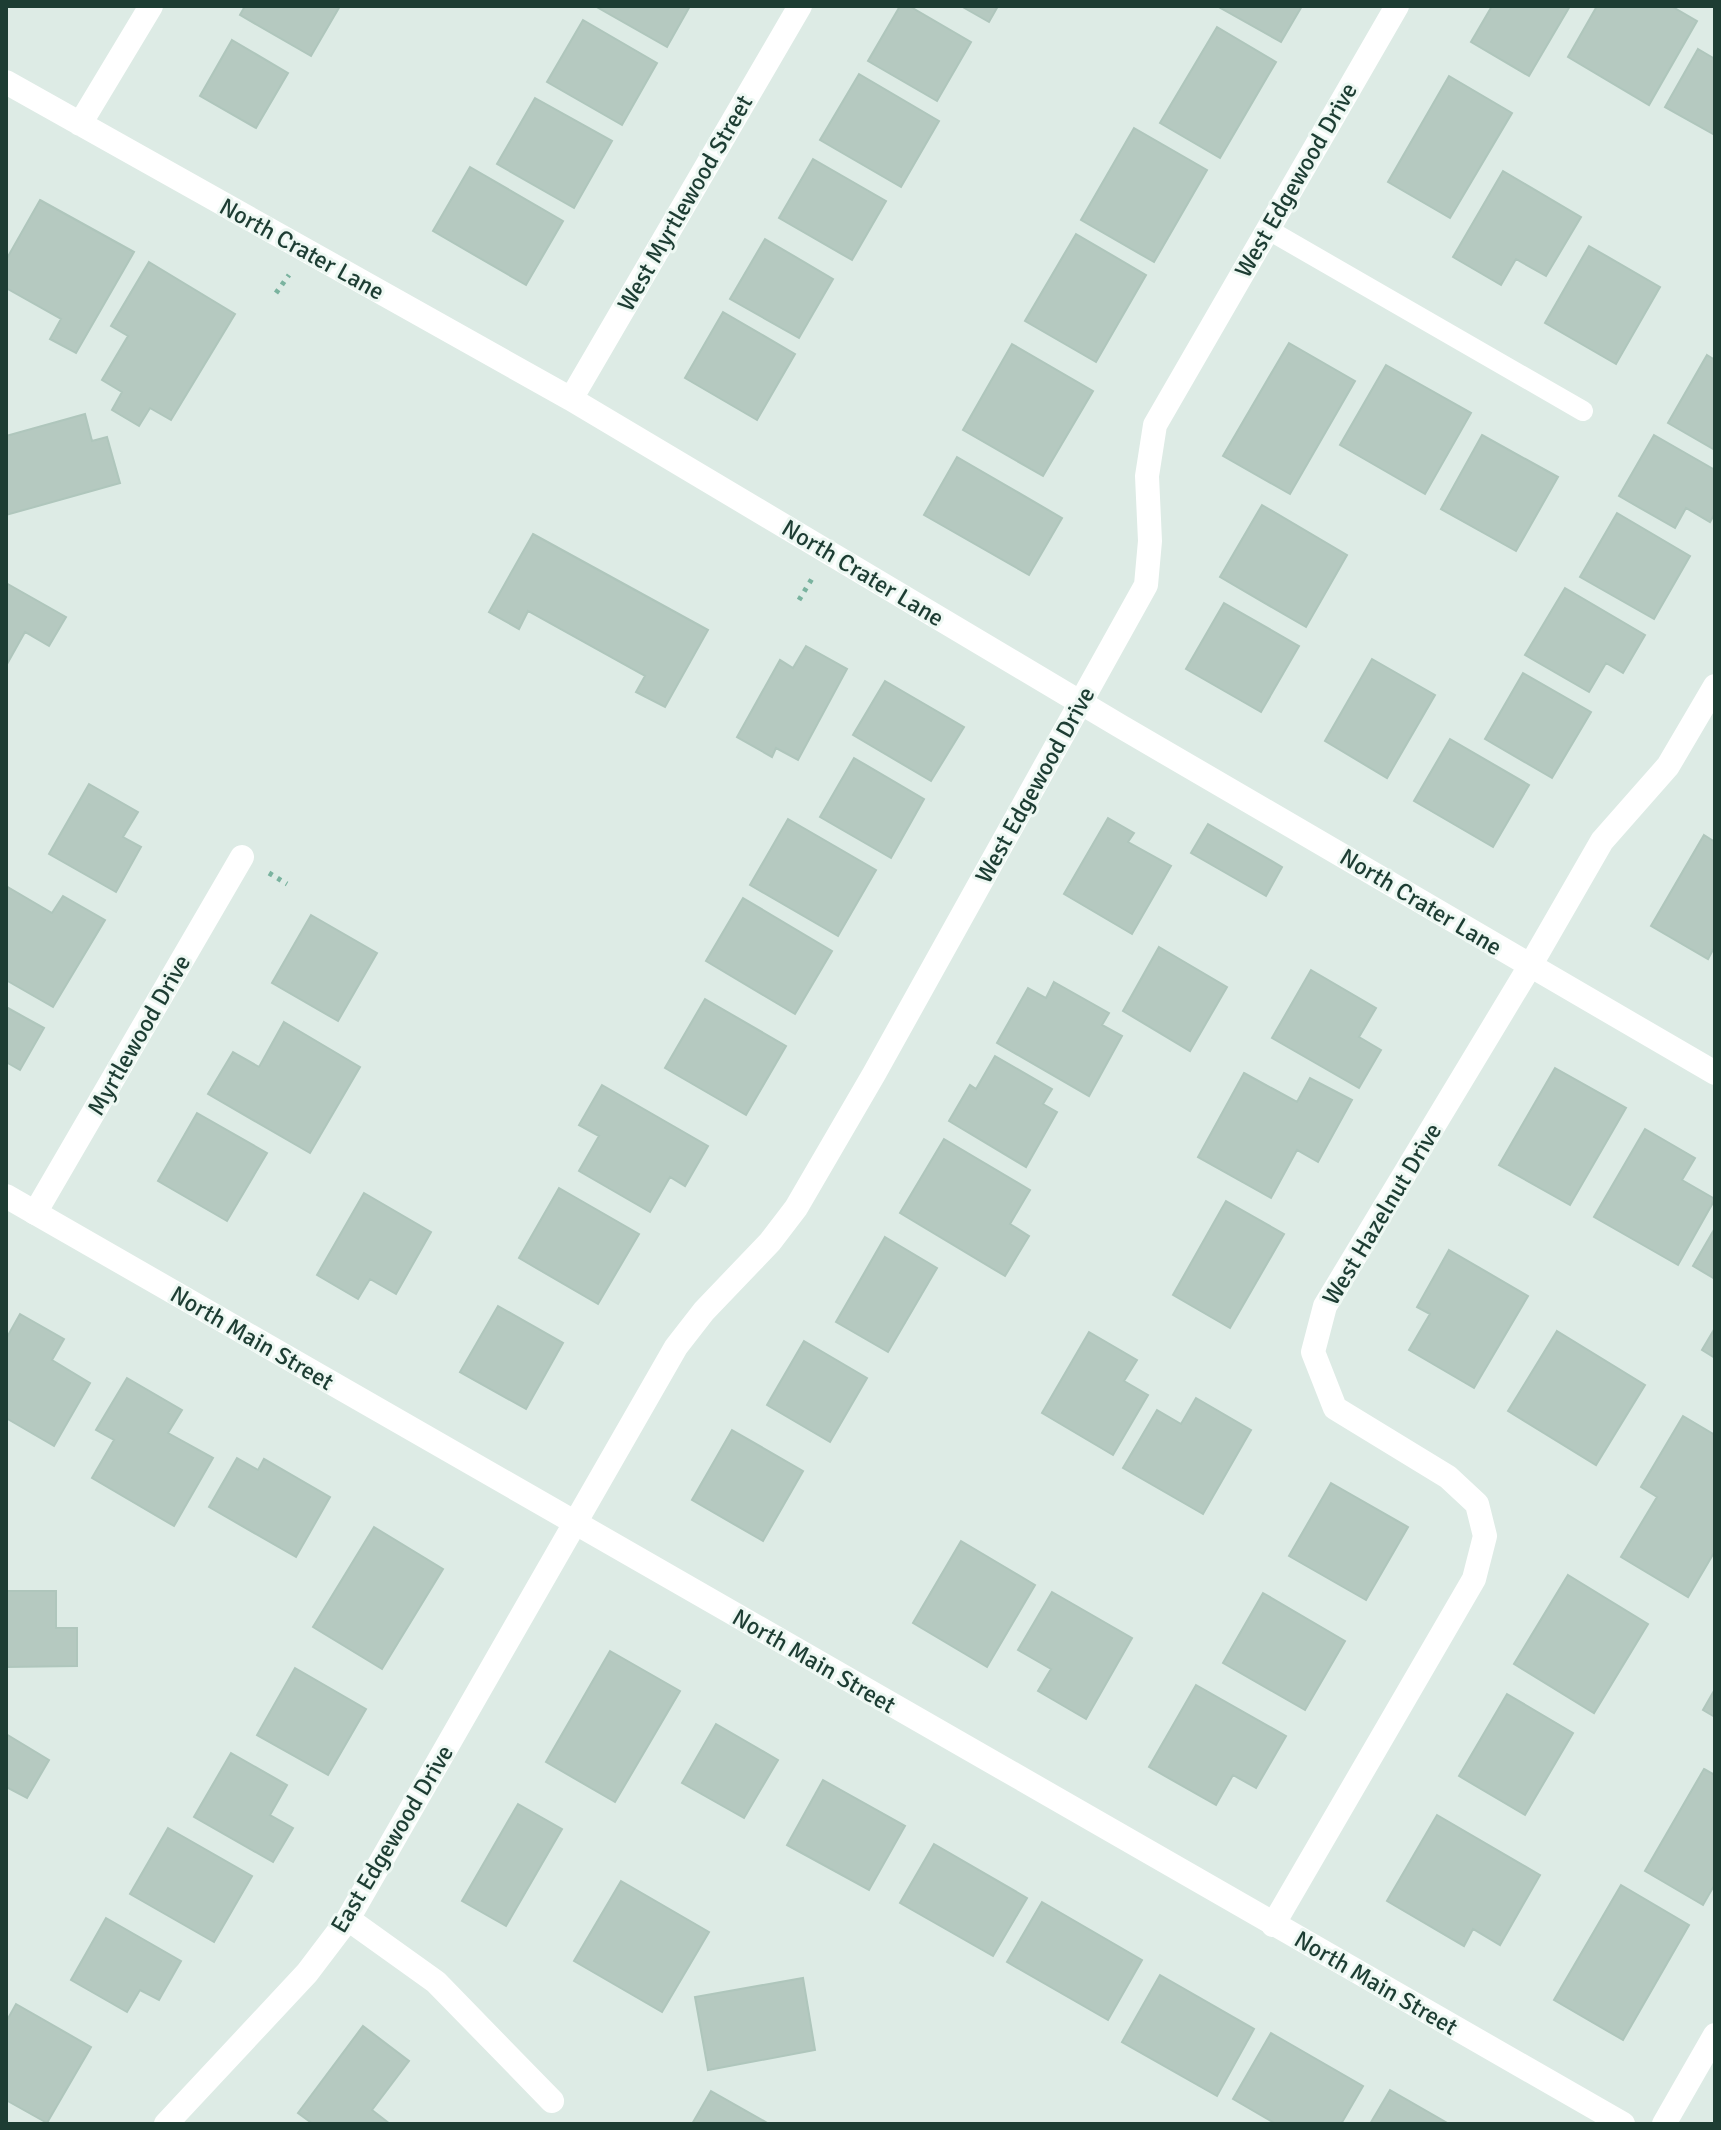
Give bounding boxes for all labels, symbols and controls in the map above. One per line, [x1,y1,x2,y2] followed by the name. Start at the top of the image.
[1228,77,1364,283] street label: West Edgewood Drive
[611,89,759,317] street label: West Myrtlewood Street
[214,191,390,307] street label: North Crater Lane
[776,513,950,633] street label: North Crater Lane
[969,682,1101,888] street label: West Edgewood Drive
[1334,842,1508,962] street label: North Crater Lane
[81,949,197,1121] street label: Myrtlewood Drive
[1316,1118,1448,1310] street label: West Hazelnut Drive
[165,1279,339,1397] street label: North Main Street
[727,1602,901,1720] street label: North Main Street
[324,1740,460,1938] street label: East Edgewood Drive
[1289,1924,1463,2042] street label: North Main Street

